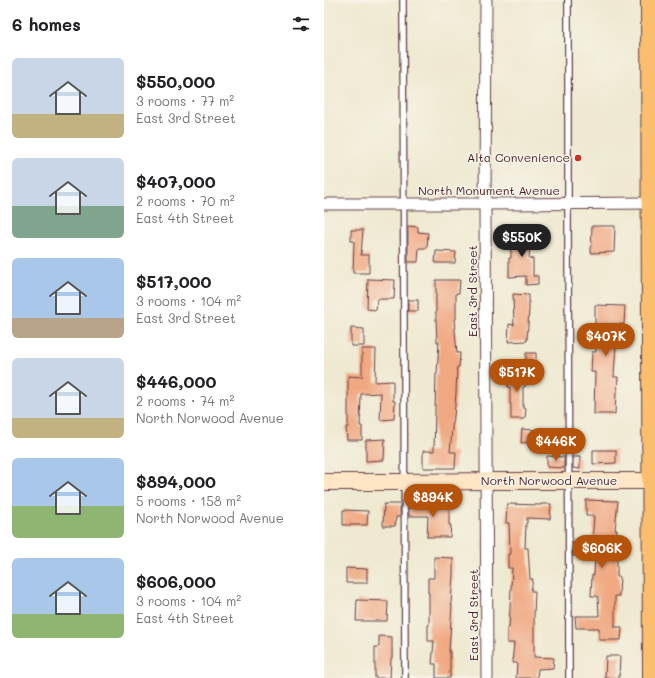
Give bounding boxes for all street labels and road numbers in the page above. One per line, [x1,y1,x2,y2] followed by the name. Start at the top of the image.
[418,182,560,198] street label: North Monument Avenue
[464,245,480,337] street label: East 3rd Street
[481,472,617,488] street label: North Norwood Avenue
[465,569,481,661] street label: East 3rd Street

